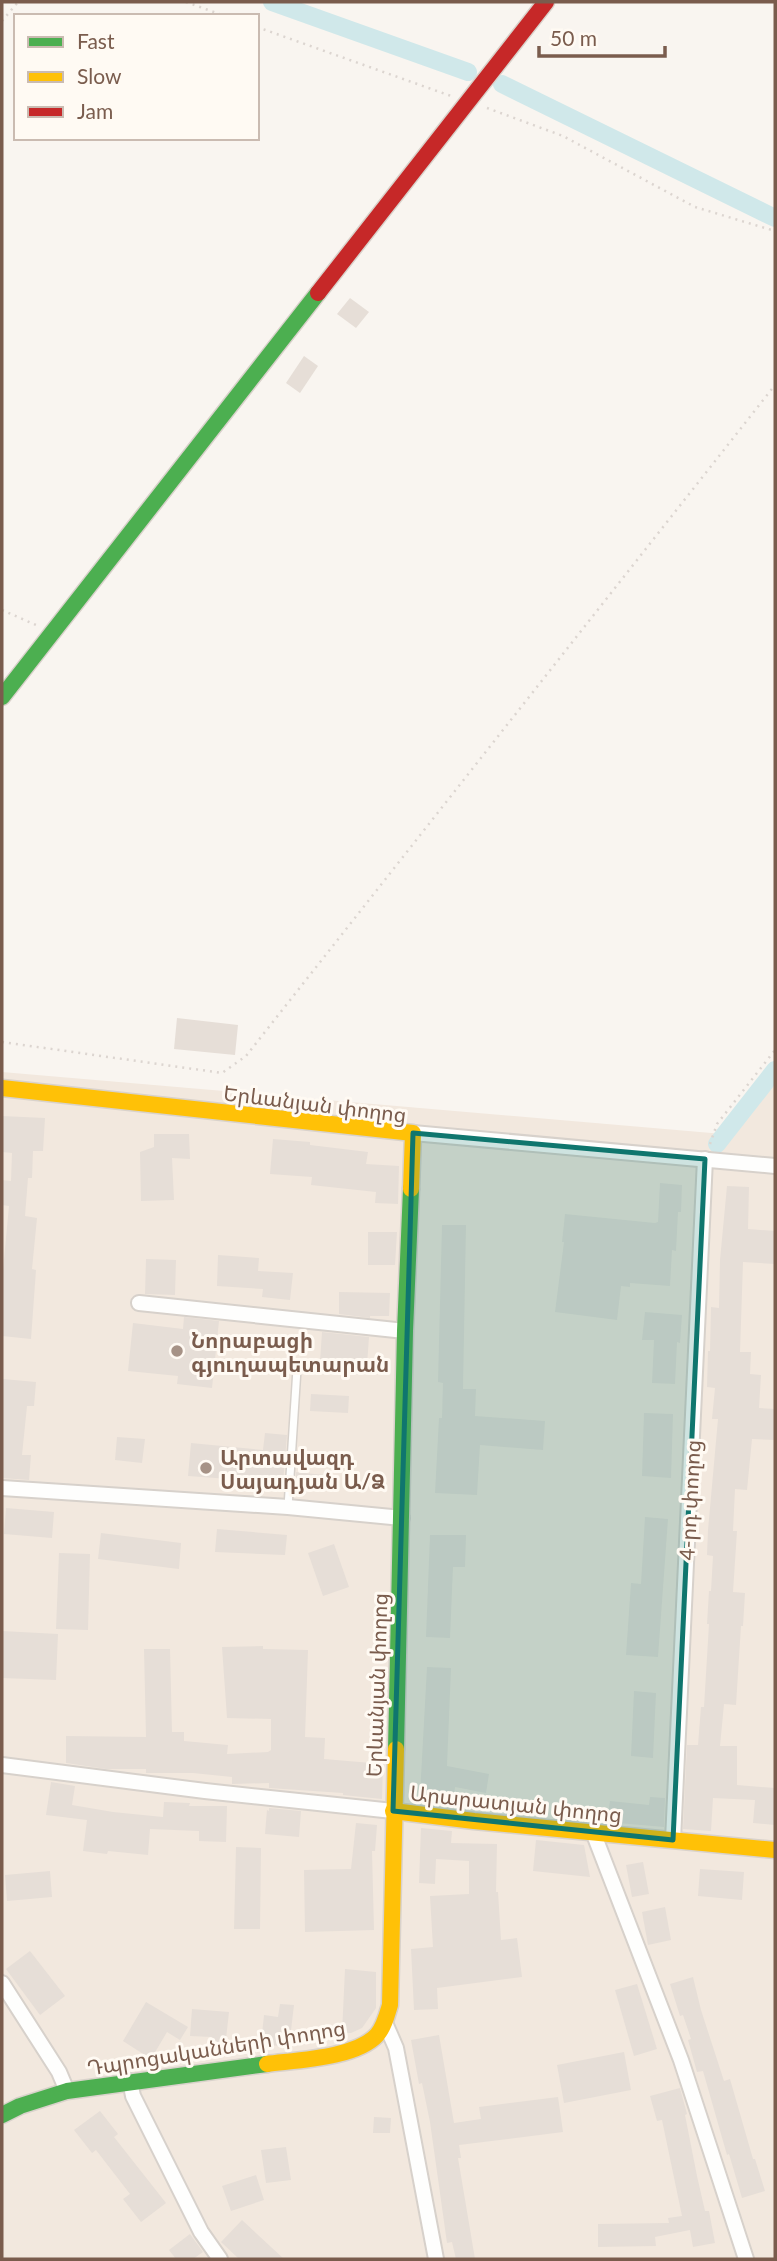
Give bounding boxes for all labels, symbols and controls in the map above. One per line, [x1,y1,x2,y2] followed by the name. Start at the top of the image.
[14,14,259,140] legend
[539,14,665,58] scale bar
[550,25,597,50] text: 50 m
[77,28,115,53] text: Fast
[77,63,122,88] text: Slow
[77,98,113,123] text: Jam
[222,1079,408,1128] street label: Երևանյան փողոց
[191,1327,389,1377] place label: Նորաբացի գյուղապետարան
[169,1343,185,1359] marker: Նորաբացի գյուղապետարան
[673,1439,706,1561] street label: 4-րդ փողոց
[220,1444,385,1494] place label: Արտավազդ Սայադյան Ա/Ձ
[198,1460,214,1476] marker: Արտավազդ Սայադյան Ա/Ձ
[360,1592,393,1778] street label: Երևանյան փողոց
[409,1779,623,1828] street label: Արարատյան փողոց
[85,2014,347,2081] street label: Դպրոցականների փողոց

